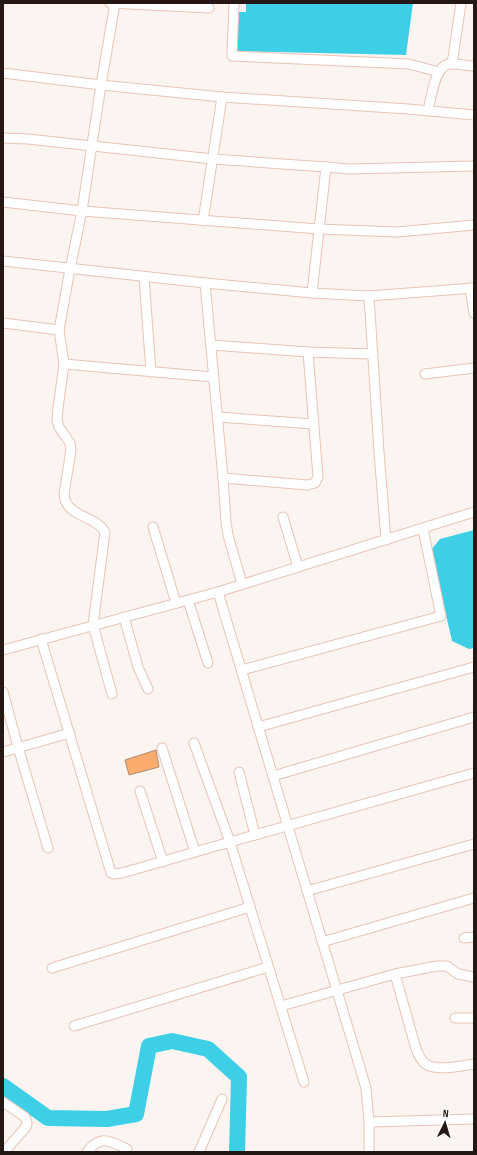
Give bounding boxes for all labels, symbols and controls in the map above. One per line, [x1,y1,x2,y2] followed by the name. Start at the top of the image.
[425,1103,465,1143] north arrow
[442,1107,449,1120] text: N

